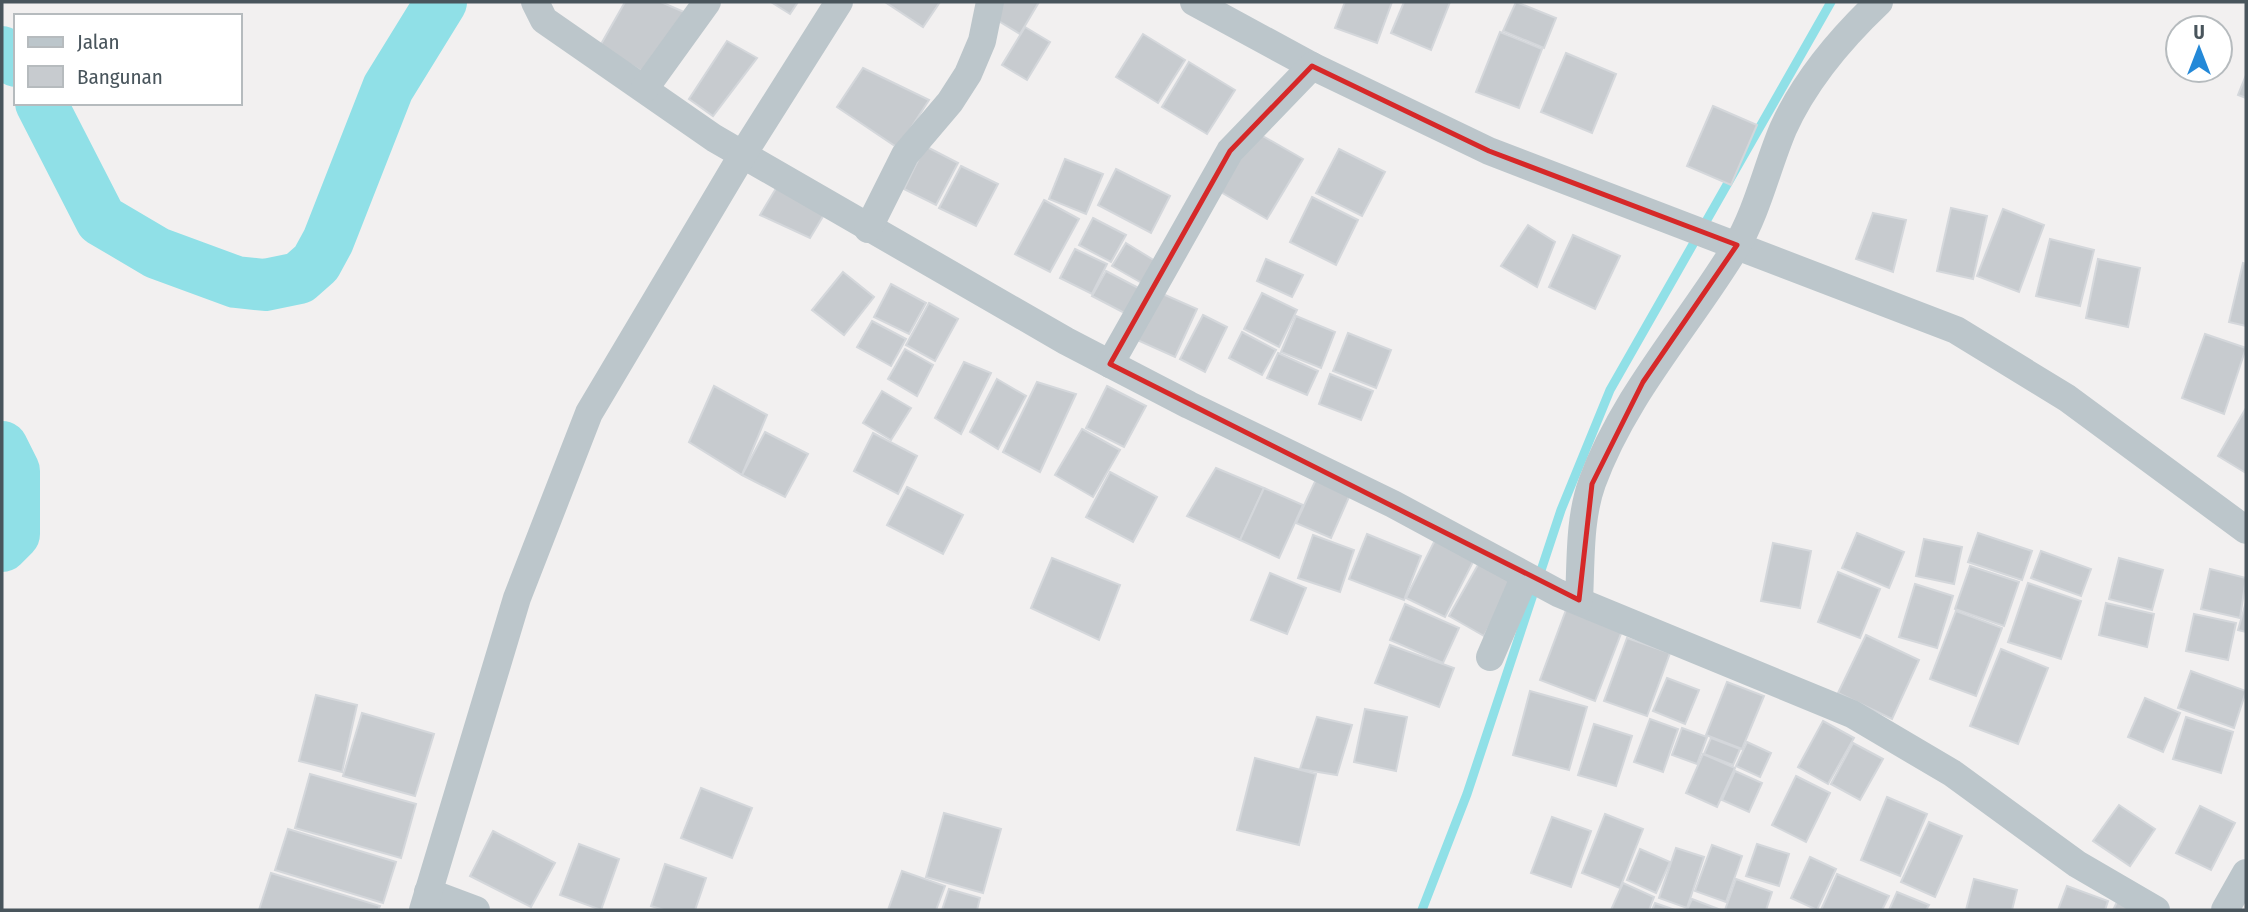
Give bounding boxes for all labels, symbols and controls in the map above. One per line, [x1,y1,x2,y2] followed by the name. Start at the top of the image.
[14,14,242,105] legend
[2164,14,2234,84] north arrow
[2193,21,2205,44] text: U
[77,29,120,55] text: Jalan
[77,64,163,90] text: Bangunan

